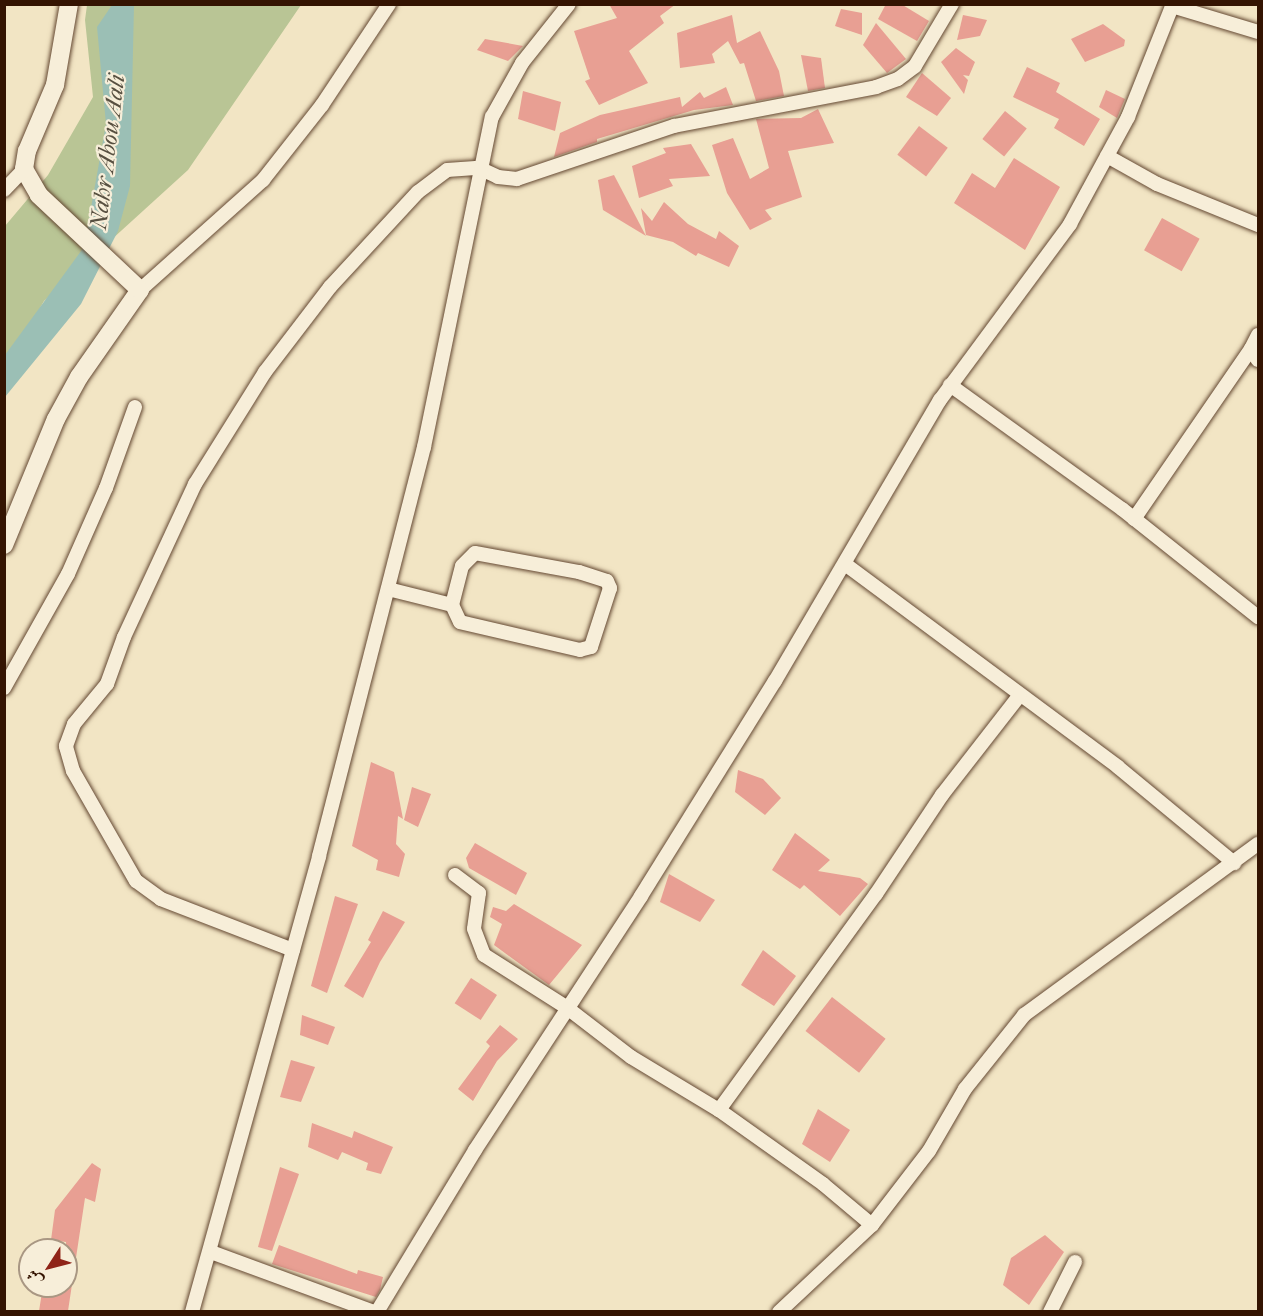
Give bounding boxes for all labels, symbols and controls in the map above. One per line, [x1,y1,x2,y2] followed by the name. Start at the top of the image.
[84,73,132,231] water label: Nahr Abou Aali
[18,1238,78,1298] north arrow
[22,1266,47,1290] text: ش

